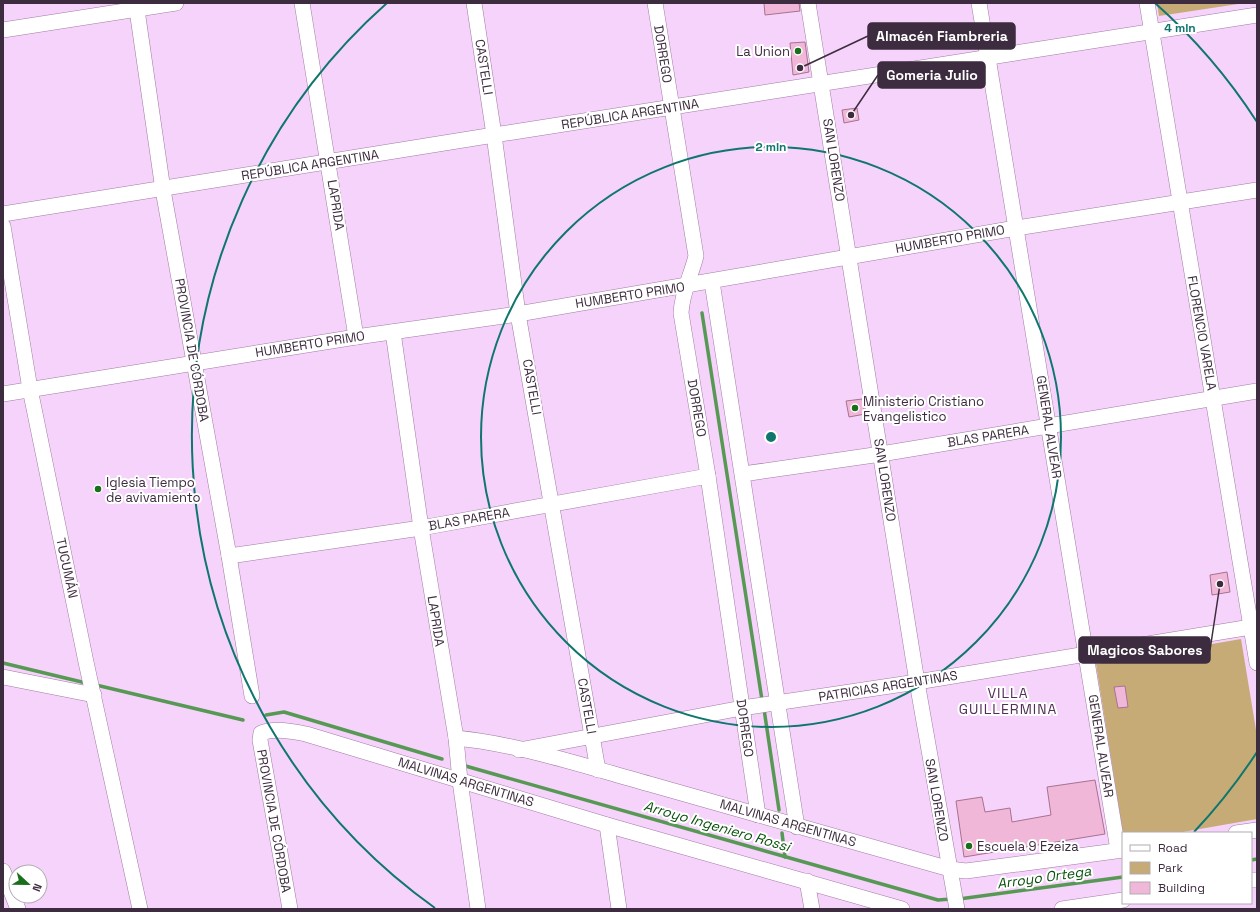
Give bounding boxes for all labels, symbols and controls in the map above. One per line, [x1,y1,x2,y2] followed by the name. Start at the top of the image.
[1164,20,1196,36] text: 4 min
[868,23,1015,49] callout: Almacén Fiambreria
[650,24,676,84] street label: DORREGO
[876,27,1008,45] text: Almacén Fiambreria
[471,38,497,96] street label: CASTELLI
[736,43,790,60] place label: La Union
[793,46,803,56] marker: La Union
[878,62,985,88] callout: Gomeria Julio
[886,66,978,84] text: Gomeria Julio
[560,95,700,133] street label: REPÚBLICA ARGENTINA
[819,117,849,203] street label: SAN LORENZO
[755,139,787,155] text: 2 min
[240,146,380,184] street label: REPÚBLICA ARGENTINA
[324,178,348,232] street label: LAPRIDA
[894,221,1006,257] street label: HUMBERTO PRIMO
[1184,274,1220,392] street label: FLORENCIO VARELA
[171,277,213,423] street label: PROVINCIA DE CÓRDOBA
[574,278,686,312] street label: HUMBERTO PRIMO
[254,327,366,361] street label: HUMBERTO PRIMO
[519,358,545,416] street label: CASTELLI
[1032,374,1066,480] street label: GENERAL ALVEAR
[684,378,710,438] street label: DORREGO
[863,393,984,425] place label: Ministerio Cristiano Evangelistico
[850,403,860,413] marker: Ministerio Cristiano Evangelistico
[946,421,1030,451] street label: BLAS PARERA
[764,430,778,444] centre of rings
[870,437,900,523] street label: SAN LORENZO
[106,474,201,506] place label: Iglesia Tiempo de avivamiento
[93,484,103,494] marker: Iglesia Tiempo de avivamiento
[427,503,511,535] street label: BLAS PARERA
[52,536,82,600] street label: TUCUMÁN
[424,594,448,648] street label: LAPRIDA
[1079,637,1210,663] callout: Magicos Sabores
[1087,641,1203,659] text: Magicos Sabores
[817,667,959,705] street label: PATRICIAS ARGENTINAS
[574,677,600,735] street label: CASTELLI
[959,684,1057,718] district label: VILLA GUILLERMINA
[1084,693,1118,799] street label: GENERAL ALVEAR
[733,698,757,758] street label: DORREGO
[253,748,295,894] street label: PROVINCIA DE CÓRDOBA
[396,753,536,811] street label: MALVINAS ARGENTINAS
[921,757,953,843] street label: SAN LORENZO
[718,795,858,851] street label: MALVINAS ARGENTINAS
[642,797,794,856] water label: Arroyo Ingeniero Rossi
[1122,832,1252,904] legend
[977,838,1079,855] place label: Escuela 9 Ezeiza
[1158,840,1187,856] text: Road
[964,841,974,851] marker: Escuela 9 Ezeiza
[1158,860,1183,876] text: Park
[996,861,1093,893] water label: Arroyo Ortega
[8,864,48,904] north arrow
[1158,880,1205,896] text: Building
[29,882,45,894] text: N

